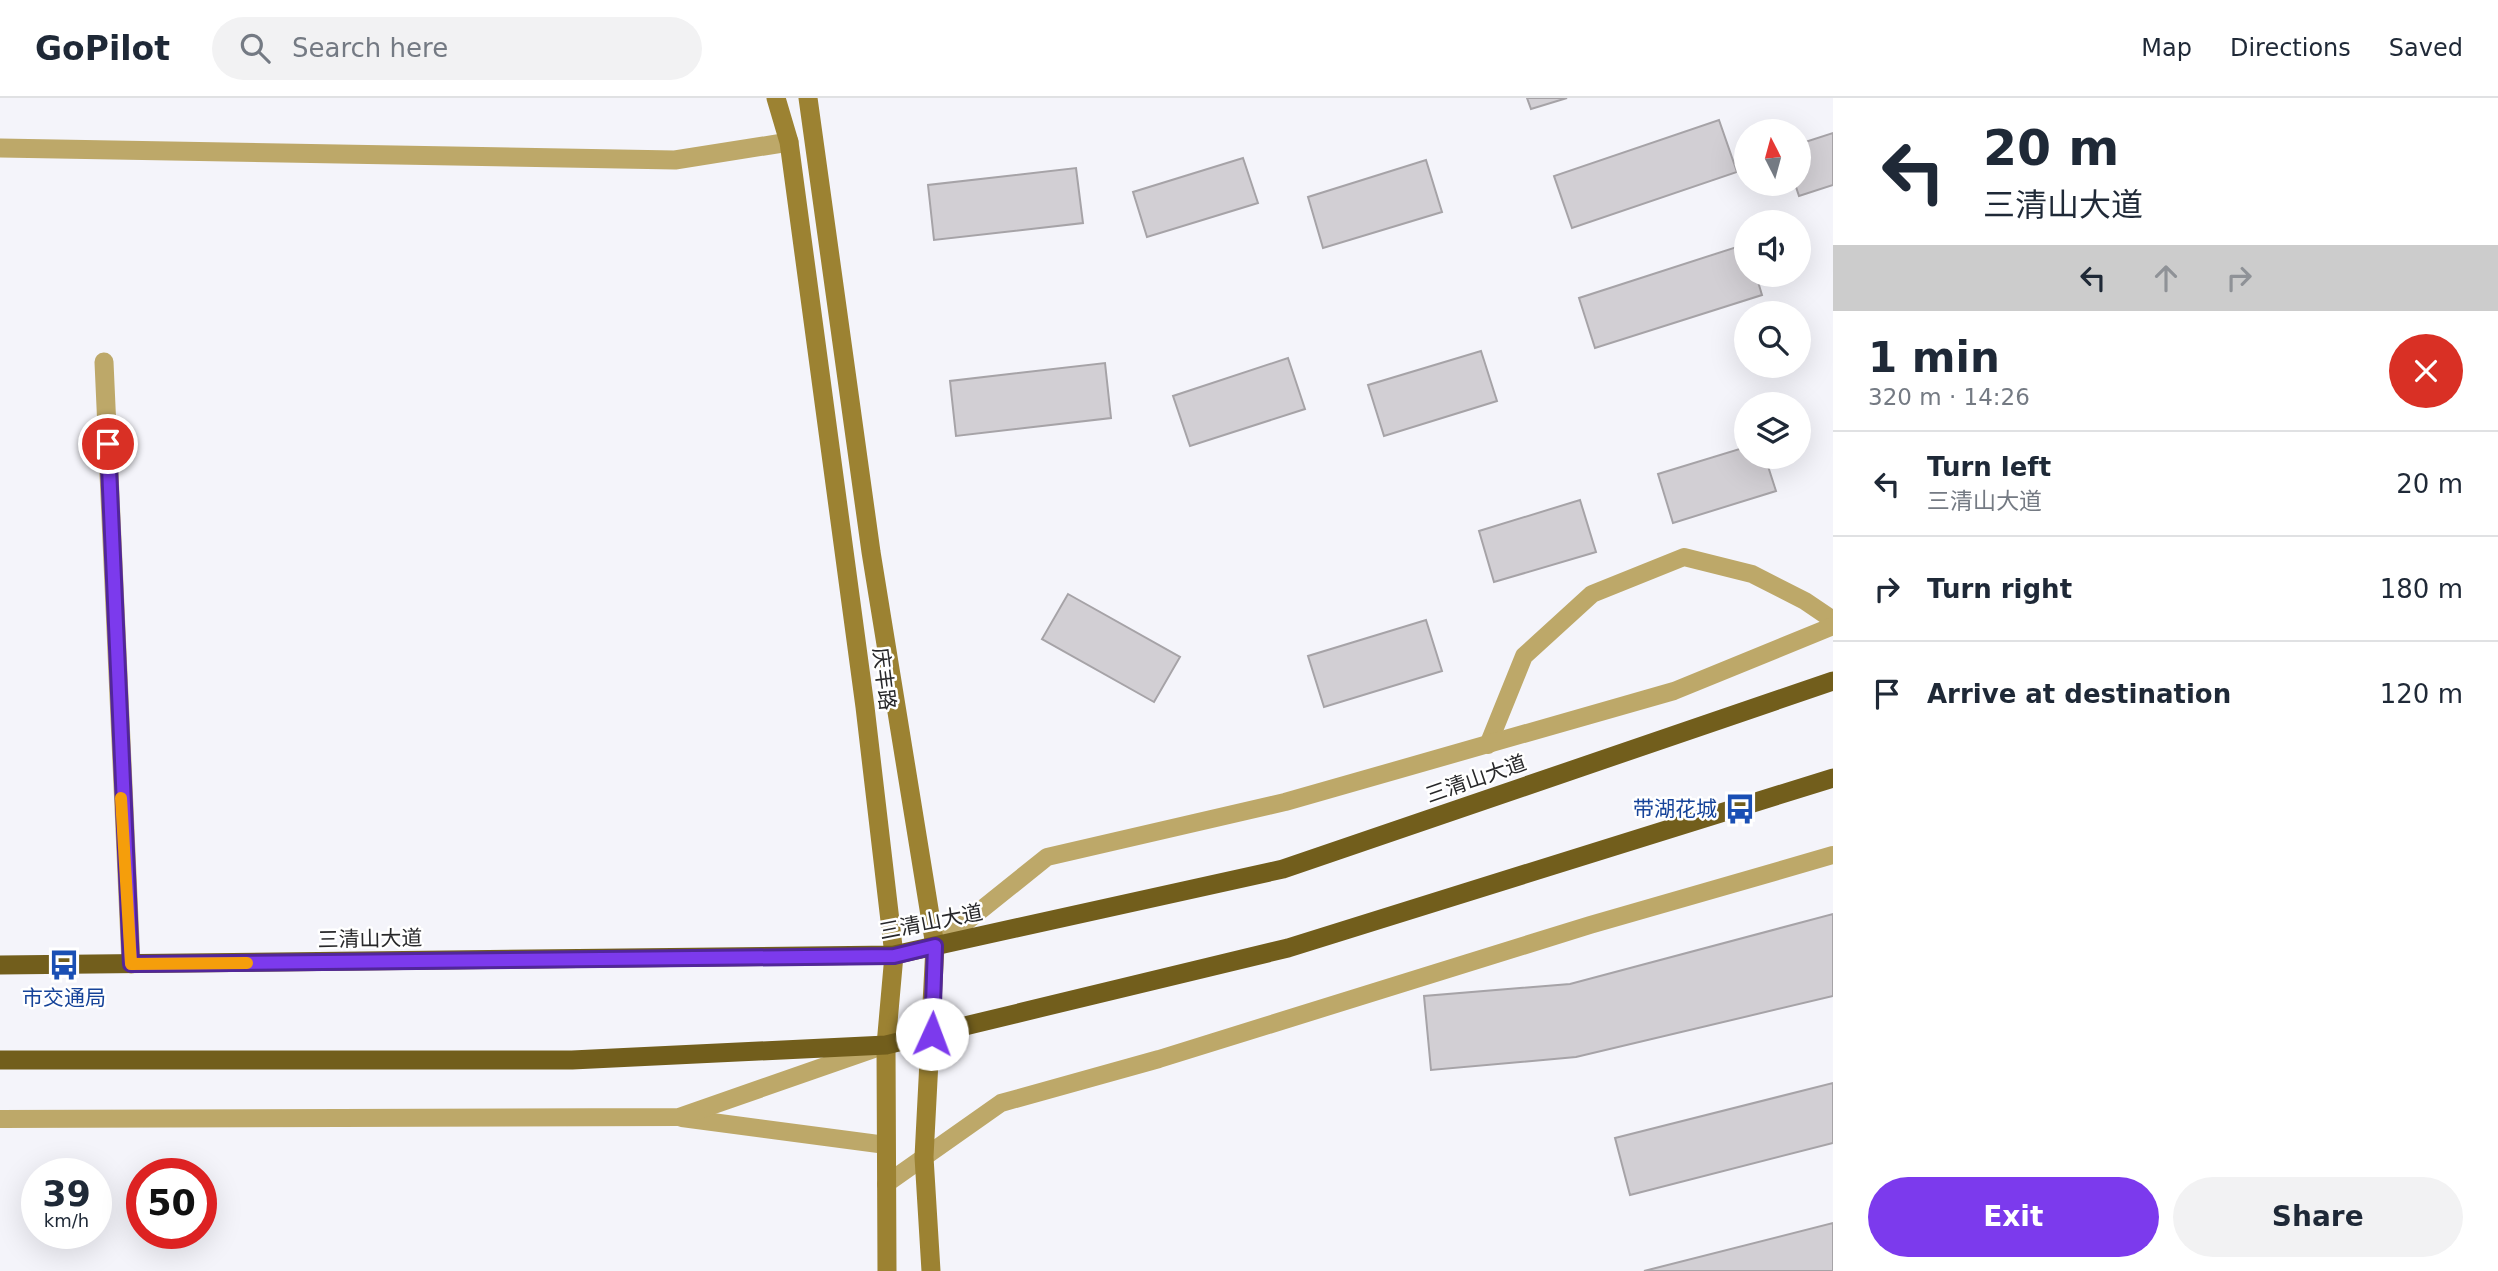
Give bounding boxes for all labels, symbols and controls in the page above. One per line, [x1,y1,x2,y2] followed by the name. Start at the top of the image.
[212,17,702,80] search box
[35,29,170,68] text: GoPilot
[236,29,274,67] icon: search
[292,33,448,63] text: Search here
[2141,34,2192,62] text: Map
[2230,34,2351,62] text: Directions
[2389,34,2463,62] text: Saved
[1734,119,1811,196] north arrow
[1734,119,1811,469] map controls
[1983,120,2119,177] text: 20 m
[1868,126,1959,217] icon: left
[1983,186,2143,224] text: 三清山大道
[1734,210,1811,287] button: sound
[2074,259,2112,297] icon: left
[2147,259,2185,297] icon: ahead
[2220,259,2258,297] icon: right
[1734,301,1811,378] button: search
[1868,333,2000,382] text: 1 min
[2389,334,2463,408] button: close
[1868,384,2030,410] text: 320 m · 14:26
[1734,392,1811,469] button: layers
[78,414,138,474] pin
[89,425,127,463] icon: arrive
[1927,452,2051,482] text: Turn left
[1868,465,1906,503] icon: left
[2396,469,2463,499] text: 20 m
[1927,488,2042,514] text: 三清山大道
[1868,570,1906,608] icon: right
[1927,574,2072,604] text: Turn right
[2380,574,2463,604] text: 180 m
[868,646,900,712] street label: 庆丰路
[1868,675,1906,713] icon: arrive
[1927,679,2231,709] text: Arrive at destination
[2380,679,2463,709] text: 120 m
[1422,751,1530,807] street label: 三清山大道
[1723,792,1757,826] bus stop icon: 带湖花城
[1633,797,1717,821] place label: 带湖花城
[877,900,985,944] street label: 三清山大道
[317,926,423,952] street label: 三清山大道
[47,948,81,982] bus stop icon: 市交通局
[22,986,106,1010] place label: 市交通局
[895,997,969,1071] position arrow
[126,1158,217,1249] speed limit sign: 50
[42,1174,91,1214] text: 39
[1868,1177,2159,1257] button: Exit
[2173,1177,2463,1257] button: Share
[44,1210,89,1231] text: km/h

